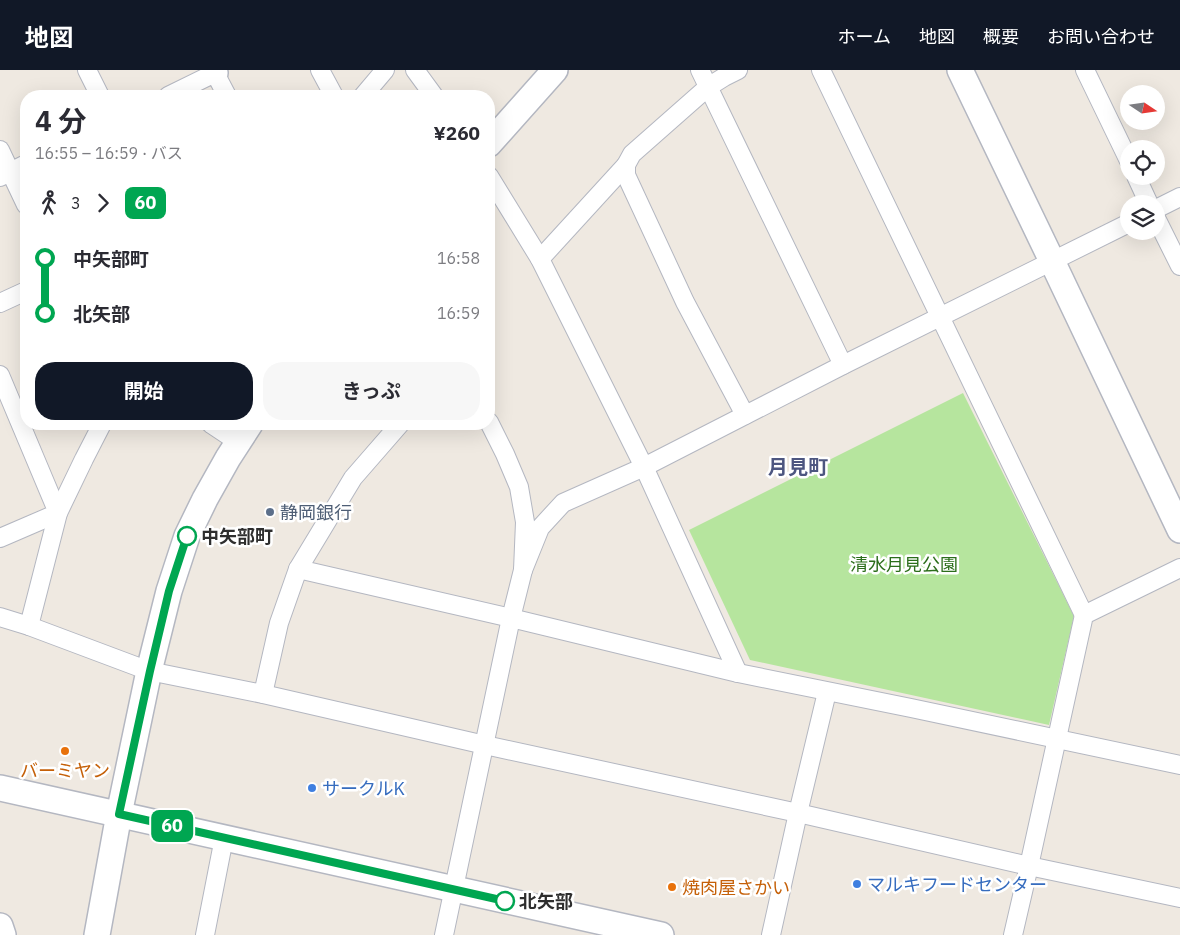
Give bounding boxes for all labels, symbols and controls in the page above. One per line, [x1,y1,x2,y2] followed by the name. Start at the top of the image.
[25,21,73,53] text: 地図
[838,25,891,48] text: ホーム
[919,25,955,48] text: 地図
[983,25,1019,48] text: 概要
[1047,25,1155,48] text: お問い合わせ
[1120,85,1165,130] north arrow
[1120,85,1165,240] map controls
[35,102,86,139] text: 4 分
[433,121,480,145] text: ¥260
[1120,140,1165,185] button: locate
[35,143,183,163] text: 16:55 – 16:59 · バス
[35,189,63,217] icon: walk
[89,189,117,217] icon: forward
[135,191,156,214] text: 60
[71,193,81,213] text: 3
[1120,195,1165,240] button: layers
[73,247,149,271] text: 中矢部町
[437,248,480,268] text: 16:58
[73,302,130,326] text: 北矢部
[437,303,480,323] text: 16:59
[35,362,253,420] button: 開始
[263,362,480,420] button: きっぷ
[768,453,828,480] district label: 月見町
[280,501,352,524] place label: 静岡銀行
[264,506,276,518] marker: 静岡銀行
[201,525,273,548] place label: 中矢部町
[177,526,197,546] marker: 中矢部町
[850,553,958,576] park label: 清水月見公園
[59,745,71,757] marker: バーミヤン
[20,759,110,782] place label: バーミヤン
[322,777,405,800] place label: サークルK
[306,782,318,794] marker: サークルK
[150,810,194,842] line badge: 60
[161,814,183,837] text: 60
[867,873,1047,896] place label: マルキフードセンター
[682,876,790,899] place label: 焼肉屋さかい
[851,878,863,890] marker: マルキフードセンター
[666,881,678,893] marker: 焼肉屋さかい
[519,890,573,913] place label: 北矢部
[495,891,515,911] marker: 北矢部

